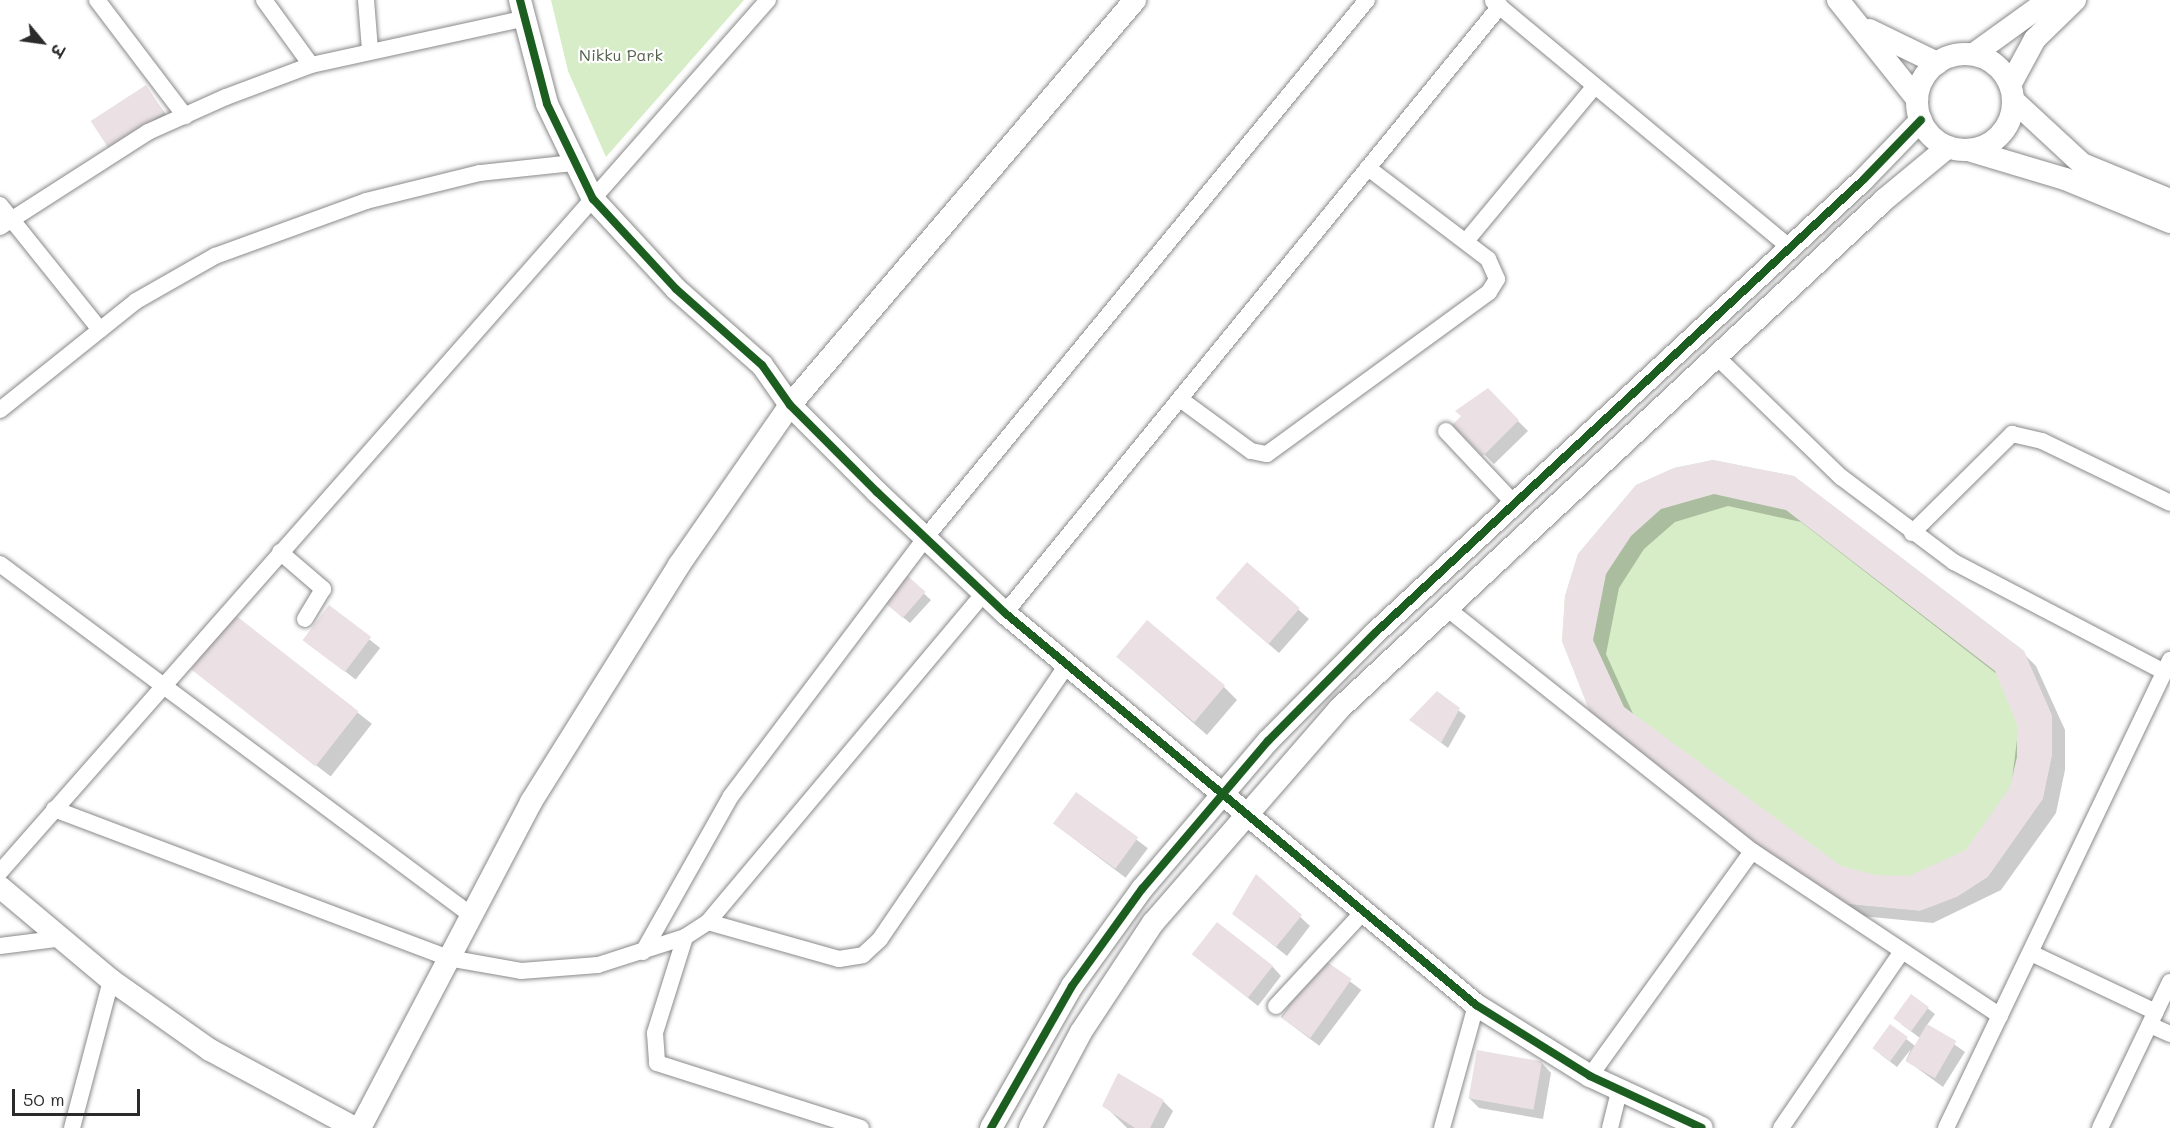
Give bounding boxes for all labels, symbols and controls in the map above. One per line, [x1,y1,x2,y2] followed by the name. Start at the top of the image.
[12,12,72,72] north arrow
[46,41,70,61] text: उ
[579,45,663,65] park label: Nikku Park
[15,1077,142,1115] scale bar
[23,1087,65,1111] text: 50 m

